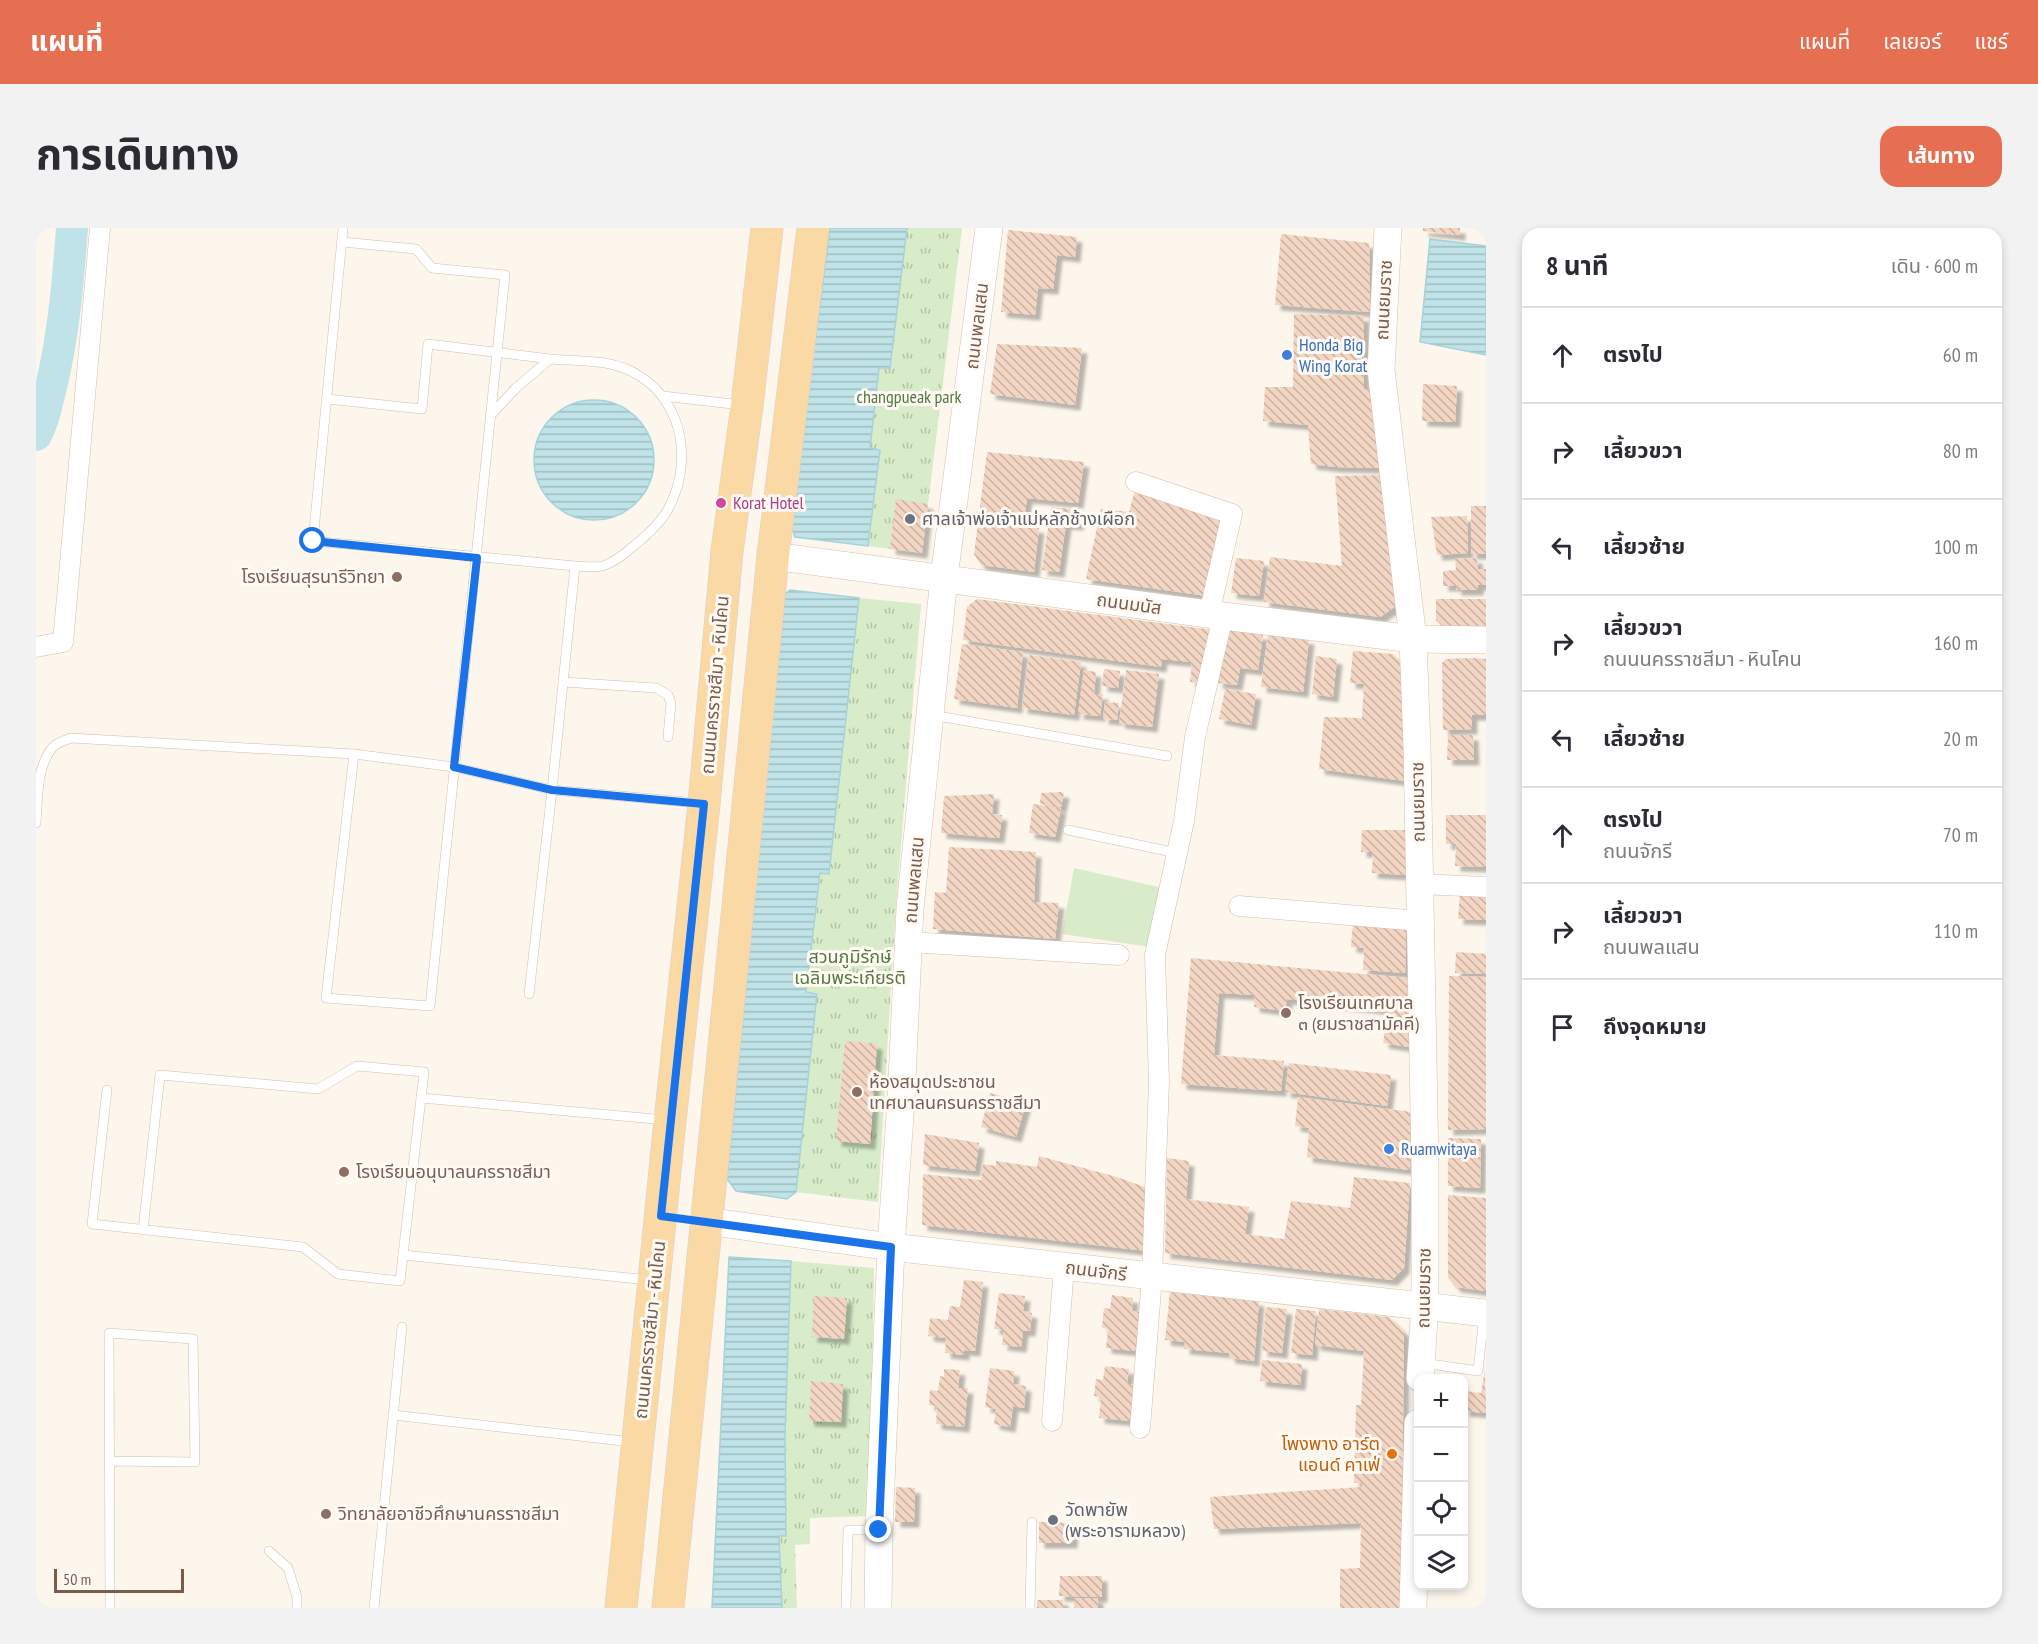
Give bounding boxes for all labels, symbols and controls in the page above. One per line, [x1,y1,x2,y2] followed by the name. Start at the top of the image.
[30,22,103,59] text: แผนที่
[1799,28,1850,55] text: แผนที่
[1883,28,1942,55] text: เลเยอร์
[1975,28,2008,55] text: แชร์
[36,126,239,181] text: การเดินทาง
[1880,126,2002,187] button: เส้นทาง
[1546,249,1609,282] text: 8 นาที
[1891,253,1978,279] text: เดิน · 600 m
[1370,259,1397,341] street label: ถนนยมราช
[960,281,993,371] street label: ถนนพลแสน
[1299,333,1368,377] place label: Honda Big Wing Korat
[1546,339,1579,372] icon: ahead
[1603,340,1663,368] text: ตรงไป
[1943,342,1978,368] text: 60 m
[1280,348,1294,362] marker: Honda Big Wing Korat
[857,385,961,408] park label: changpueak park
[1546,435,1579,468] icon: right
[1603,436,1683,464] text: เลี้ยวขวา
[1943,438,1978,464] text: 80 m
[733,491,805,514] place label: Korat Hotel
[714,496,728,510] marker: Korat Hotel
[922,507,1135,530] place label: ศาลเจ้าพ่อเจ้าแม่หลักช้างเผือก
[903,512,917,526] marker: ศาลเจ้าพ่อเจ้าแม่หลักช้างเผือก
[299,527,325,553] route start
[1546,531,1579,564] icon: left
[1603,532,1685,560] text: เลี้ยวซ้าย
[1934,534,1978,560] text: 100 m
[242,565,385,588] place label: โรงเรียนสุรนารีวิทยา
[390,570,404,584] marker: โรงเรียนสุรนารีวิทยา
[1095,588,1163,619] street label: ถนนมนัส
[695,595,734,775] street label: ถนนนครราชสีมา - หินโคน
[1603,613,1683,641] text: เลี้ยวขวา
[1546,627,1579,660] icon: right
[1934,630,1978,656] text: 160 m
[1603,646,1802,672] text: ถนนนครราชสีมา - หินโคน
[1546,723,1579,756] icon: left
[1603,724,1685,752] text: เลี้ยวซ้าย
[1943,726,1978,752] text: 20 m
[1405,761,1430,843] street label: ถนนยมราช
[1603,805,1663,833] text: ตรงไป
[1546,819,1579,852] icon: ahead
[1943,822,1978,848] text: 70 m
[898,836,929,924] street label: ถนนพลแสน
[1603,838,1672,864] text: ถนนจักรี
[1603,901,1683,929] text: เลี้ยวขวา
[1546,915,1579,948] icon: right
[1934,918,1978,944] text: 110 m
[1603,934,1700,960] text: ถนนพลแสน
[794,945,906,989] park label: สวนภูมิรักษ์ เฉลิมพระเกียรติ
[1298,991,1420,1035] place label: โรงเรียนเทศบาล ๓ (ยมราชสามัคคี)
[1279,1006,1293,1020] marker: โรงเรียนเทศบาล ๓ (ยมราชสามัคคี)
[1546,1011,1579,1044] icon: arrive
[1603,1012,1707,1040] text: ถึงจุดหมาย
[869,1070,1041,1114] place label: ห้องสมุดประชาชน เทศบาลนครนครราชสีมา
[850,1085,864,1099] marker: ห้องสมุดประชาชน เทศบาลนครนครราชสีมา
[1401,1137,1477,1160] place label: Ruamwitaya
[1382,1142,1396,1156] marker: Ruamwitaya
[356,1160,551,1183] place label: โรงเรียนอนุบาลนครราชสีมา
[337,1165,351,1179] marker: โรงเรียนอนุบาลนครราชสีมา
[629,1240,670,1420] street label: ถนนนครราชสีมา - หินโคน
[1411,1247,1436,1329] street label: ถนนยมราช
[1064,1255,1128,1286] street label: ถนนจักรี
[1414,1374,1468,1590] map controls
[1414,1374,1468,1428] button: +
[1414,1428,1468,1482] button: −
[1281,1432,1380,1476] place label: โพงพาง อาร์ต แอนด์ คาเฟ่
[1385,1447,1399,1461] marker: โพงพาง อาร์ต แอนด์ คาเฟ่
[1414,1482,1468,1536] button: locate
[1065,1498,1186,1542] place label: วัดพายัพ (พระอารามหลวง)
[337,1502,560,1525] place label: วิทยาลัยอาชีวศึกษานครราชสีมา
[319,1507,333,1521] marker: วิทยาลัยอาชีวศึกษานครราชสีมา
[1046,1513,1060,1527] marker: วัดพายัพ (พระอารามหลวง)
[865,1516,891,1542] route end
[1414,1536,1468,1590] button: layers
[54,1566,184,1594] scale bar
[63,1569,91,1589] text: 50 m

